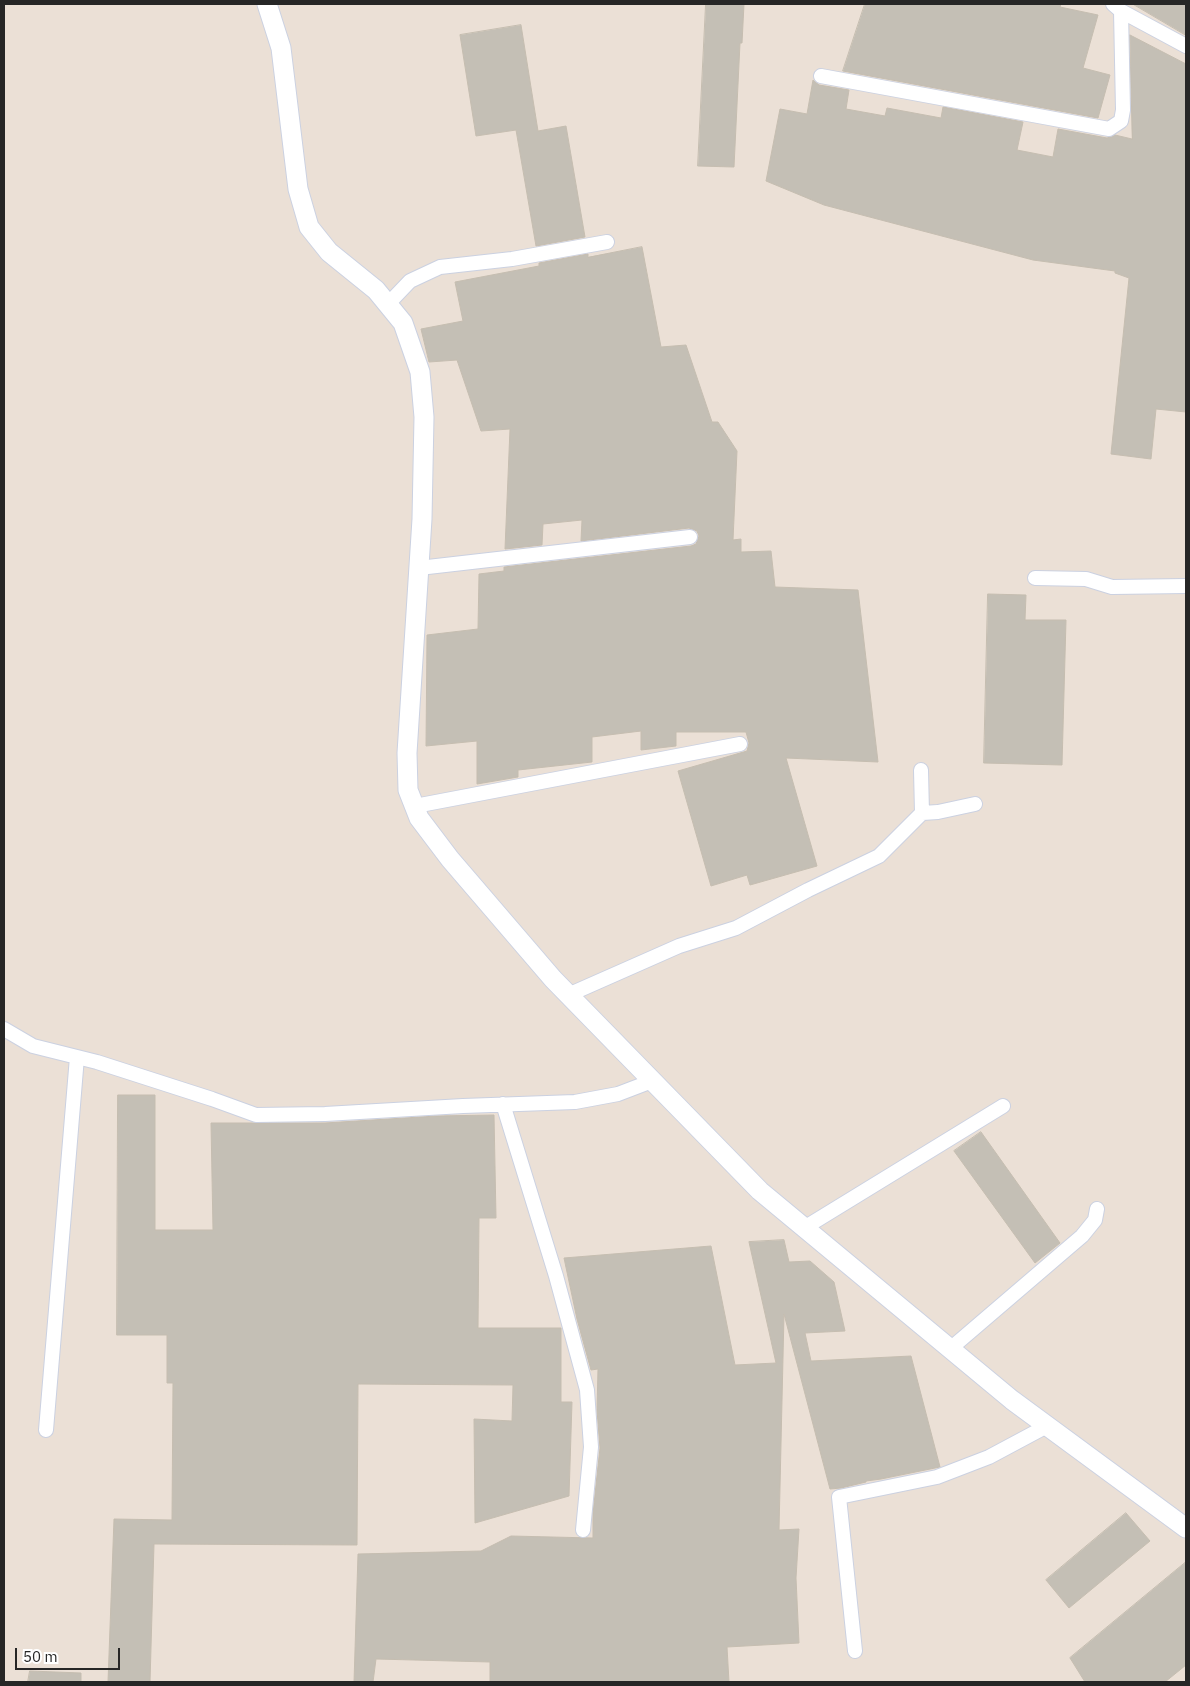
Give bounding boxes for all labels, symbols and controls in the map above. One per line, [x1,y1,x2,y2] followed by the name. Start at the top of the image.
[18,1638,122,1670] scale bar
[23,1647,58,1666] text: 50 m

